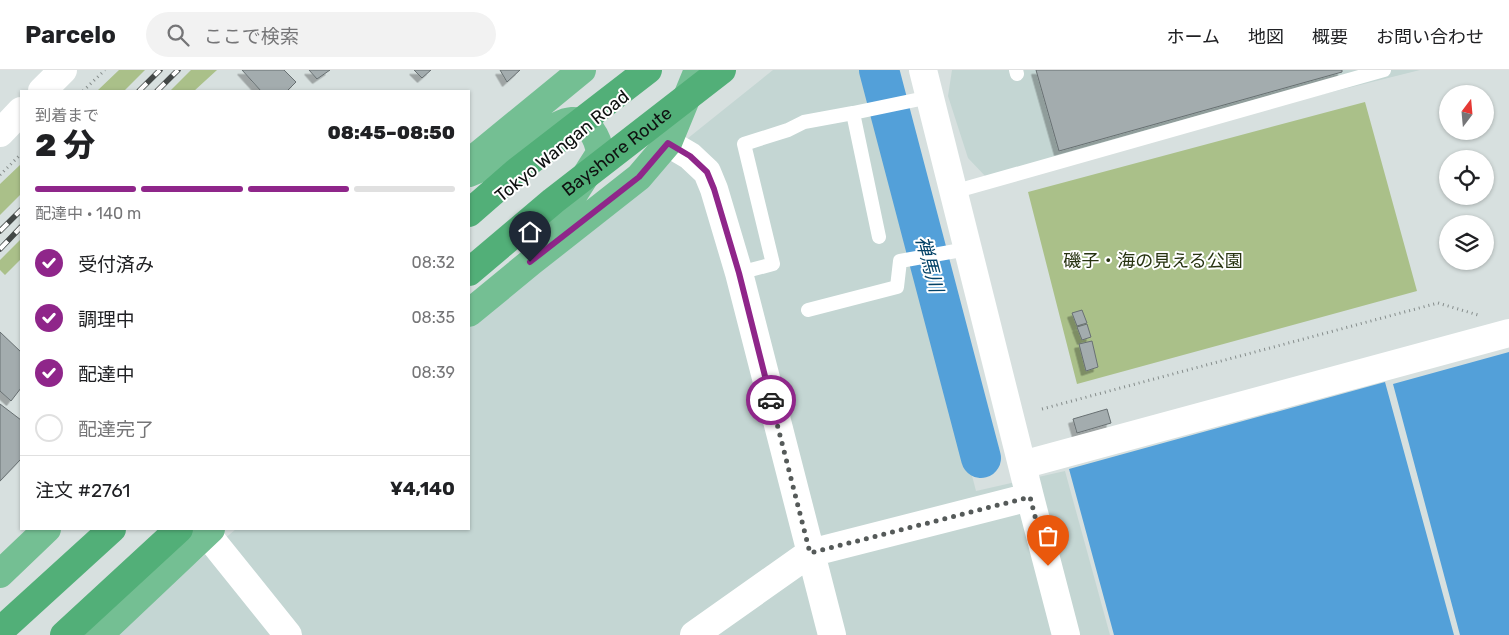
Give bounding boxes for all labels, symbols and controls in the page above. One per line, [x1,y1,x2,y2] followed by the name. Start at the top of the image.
[146,12,496,57] search box
[25,21,116,49] text: Parcelo
[164,21,192,49] icon: search
[204,25,299,48] text: ここで検索
[1167,26,1220,48] text: ホーム
[1248,26,1284,48] text: 地図
[1312,26,1348,48] text: 概要
[1376,26,1484,48] text: お問い合わせ
[491,85,633,207] street label: Tokyo Wangan Road
[1439,85,1494,140] north arrow
[1439,85,1494,270] map controls
[558,102,676,201] street label: Bayshore Route
[35,106,99,125] text: 到着まで
[328,121,455,144] text: 08:45–08:50
[35,126,95,164] text: 2 分
[1439,150,1494,205] button: locate
[35,204,141,223] text: 配達中 · 140 m
[509,211,551,262] pin
[1439,215,1494,270] button: layers
[516,218,544,246] icon: home
[911,234,949,297] water label: 禅馬川
[35,249,63,277] icon: check
[1063,250,1243,272] park label: 磯子・海の見える公園
[78,253,154,276] text: 受付済み
[412,253,455,272] text: 08:32
[35,304,63,332] icon: check
[78,308,135,331] text: 調理中
[411,308,455,327] text: 08:35
[35,359,63,387] icon: check
[78,363,135,386] text: 配達中
[411,363,455,382] text: 08:39
[746,375,796,425] courier
[757,386,785,414] icon: car
[78,418,154,441] text: 配達完了
[390,477,455,500] text: ¥4,140
[35,479,130,502] text: 注文 #2761
[1027,515,1069,566] pin
[1034,522,1062,550] icon: bag

